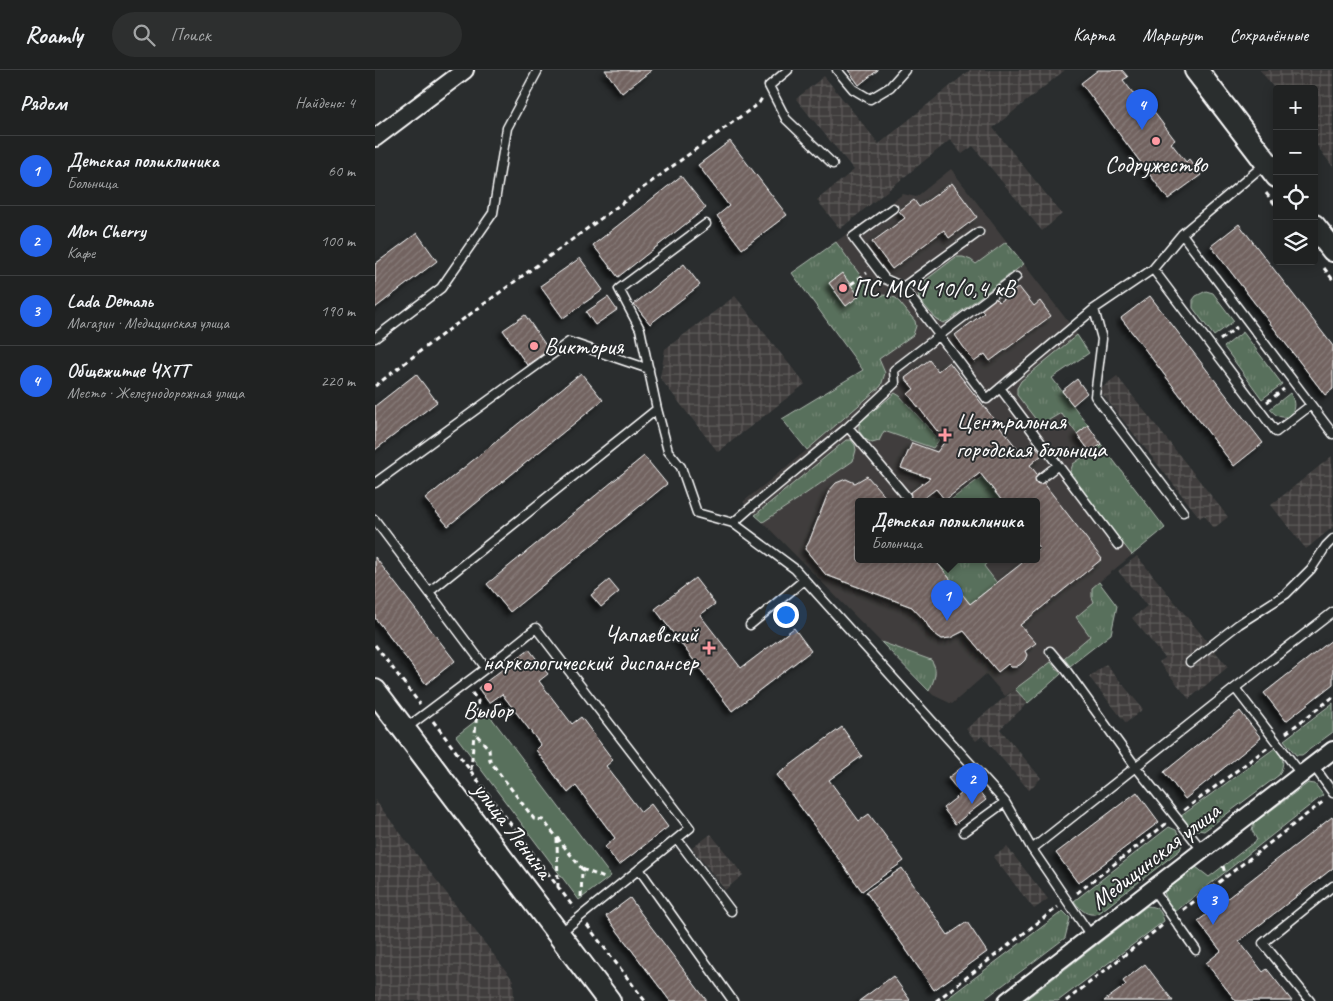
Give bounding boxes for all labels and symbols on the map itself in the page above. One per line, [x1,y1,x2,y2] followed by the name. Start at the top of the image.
[1126,89,1158,130] pin: 4
[1150,135,1162,147] marker: Содружество
[1105,149,1209,179] place label: Содружество
[853,273,1017,303] place label: ПС МСЧ 10/0,4 кВ
[837,282,849,294] marker: ПС МСЧ 10/0,4 кВ
[544,331,625,361] place label: Виктория
[528,340,540,352] marker: Виктория
[956,406,1108,464] place label: Центральная городская больница
[938,428,952,442] marker: Центральная городская больница
[931,580,963,621] pin: 1
[773,602,799,628] your location
[483,619,700,677] place label: Чапаевский наркологический диспансер
[702,641,716,655] marker: Чапаевский наркологический диспансер
[482,681,494,693] marker: Выбор
[463,695,515,725] place label: Выбор
[956,763,988,804] pin: 2
[465,774,561,886] street label: улица Ленина
[1084,795,1227,916] street label: Медицинская улица
[1197,884,1229,925] pin: 3

